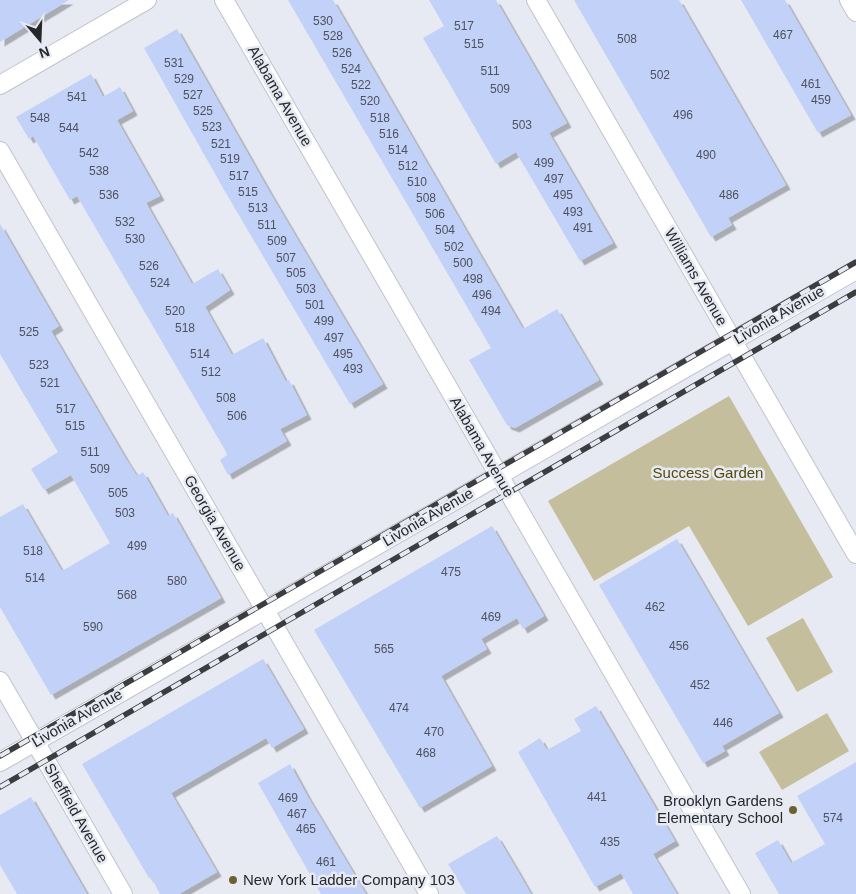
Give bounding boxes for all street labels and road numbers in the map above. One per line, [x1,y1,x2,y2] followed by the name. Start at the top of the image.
[245,43,316,149] street label: Alabama Avenue
[662,225,731,329] street label: Williams Avenue
[731,282,827,347] street label: Livonia Avenue
[447,394,518,500] street label: Alabama Avenue
[181,472,250,573] street label: Georgia Avenue
[380,484,476,549] street label: Livonia Avenue
[29,685,125,750] street label: Livonia Avenue
[41,760,112,866] street label: Sheffield Avenue

